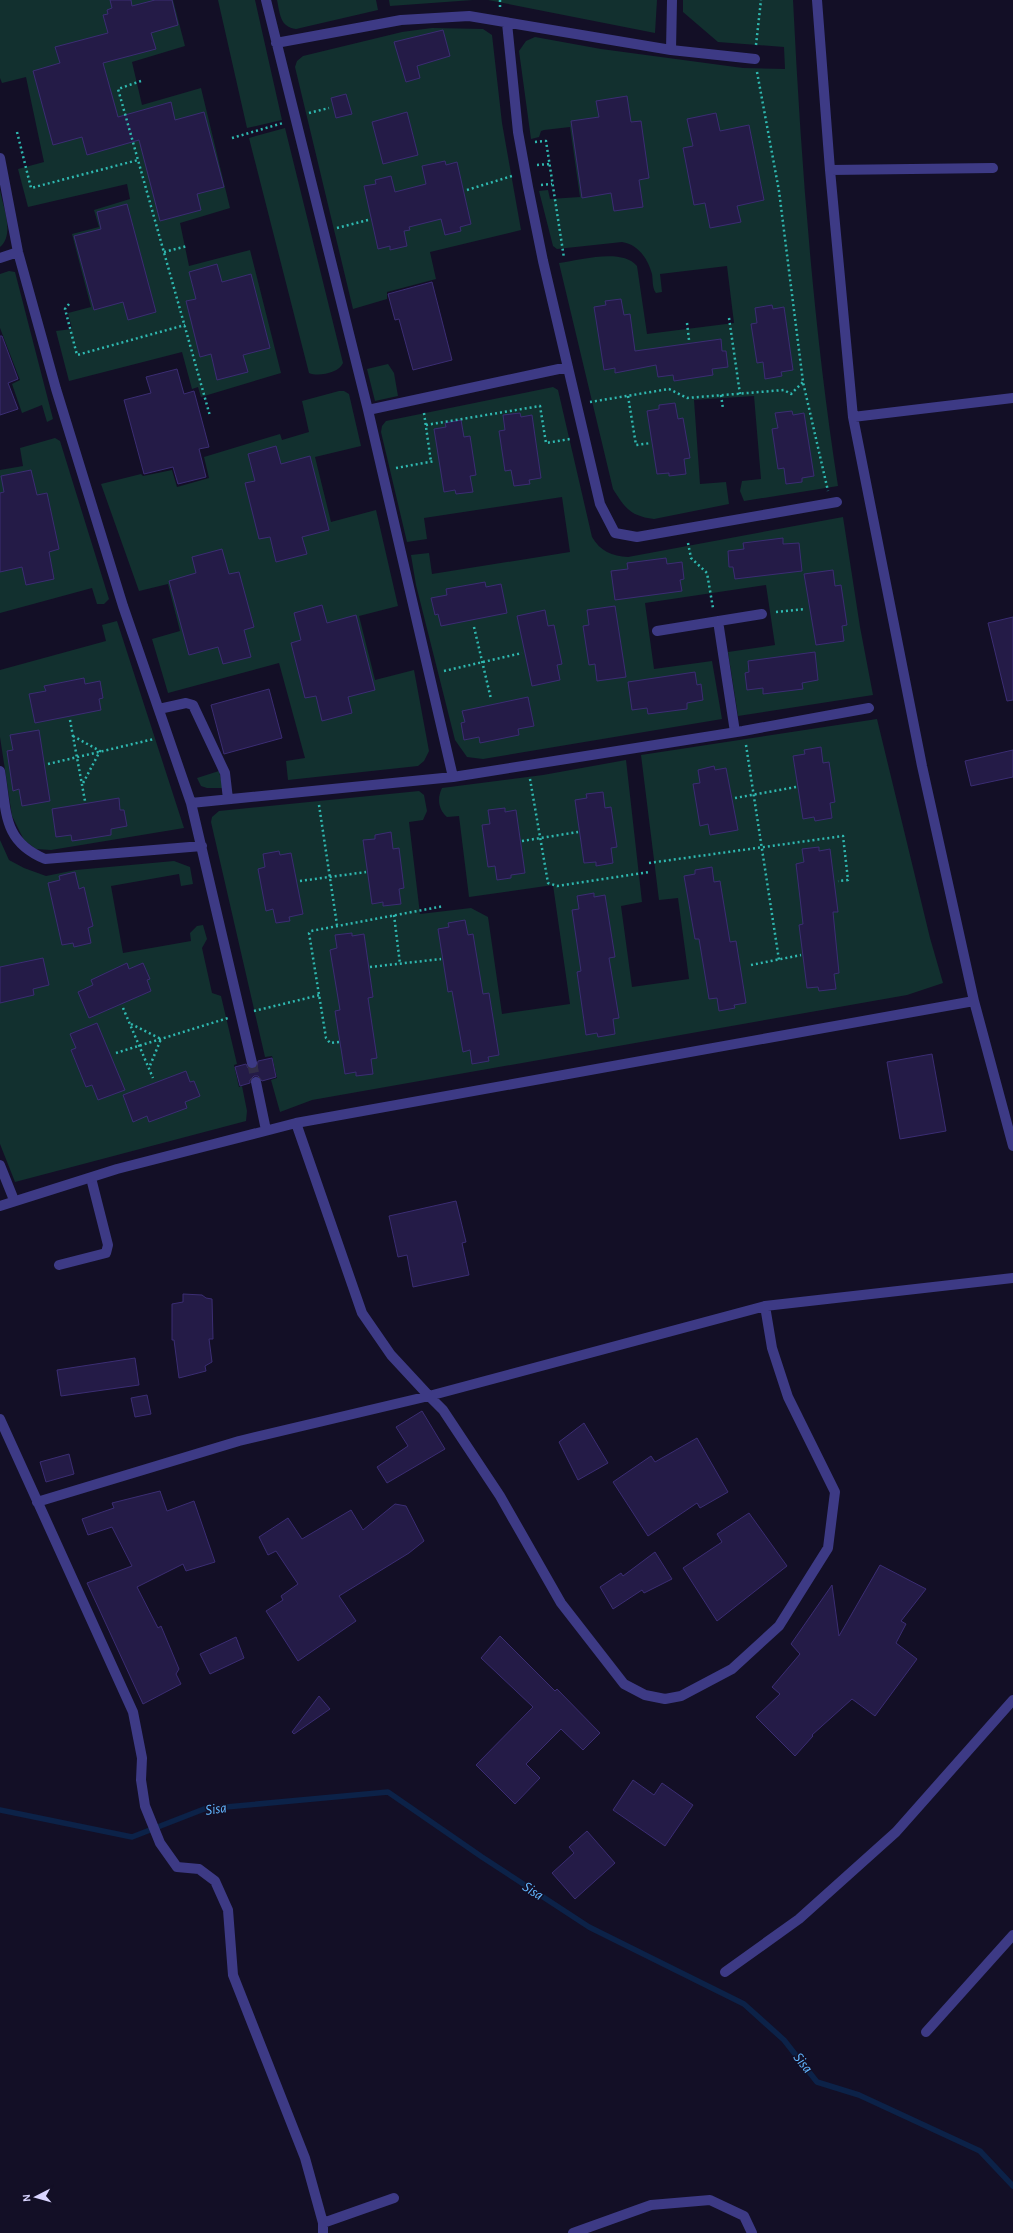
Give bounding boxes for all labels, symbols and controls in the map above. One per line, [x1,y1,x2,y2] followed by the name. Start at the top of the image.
[204,1800,228,1818] water label: Sisa
[520,1879,546,1903] water label: Sisa
[790,2050,816,2076] water label: Sisa
[16,2177,56,2217] north arrow
[21,2194,32,2202] text: N

